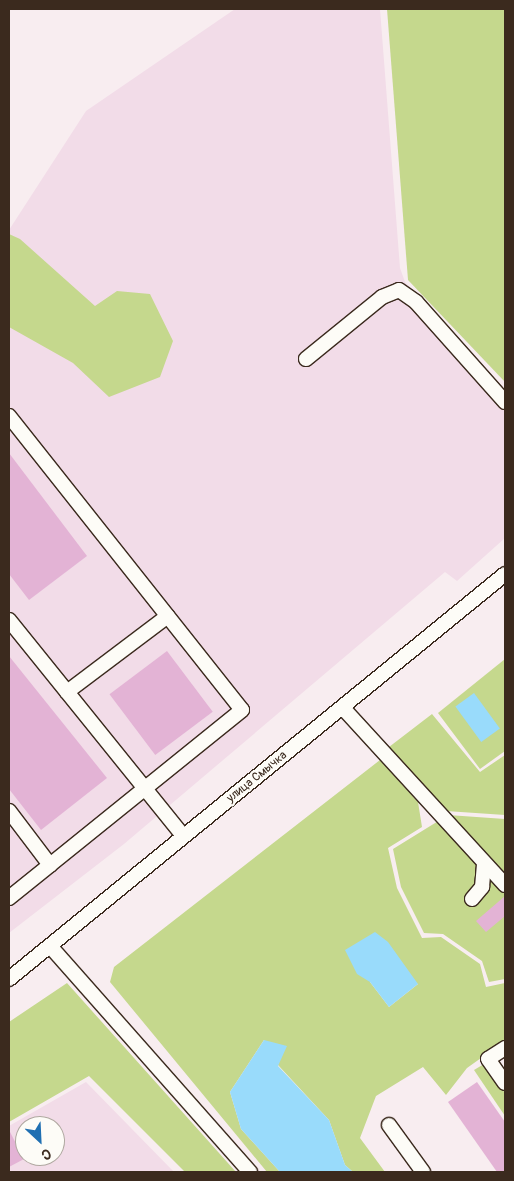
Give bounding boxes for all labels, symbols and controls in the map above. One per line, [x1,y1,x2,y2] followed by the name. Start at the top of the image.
[224,748,290,806] street label: улица Смычка
[15,1116,65,1166] north arrow
[39,1145,54,1164] text: С

